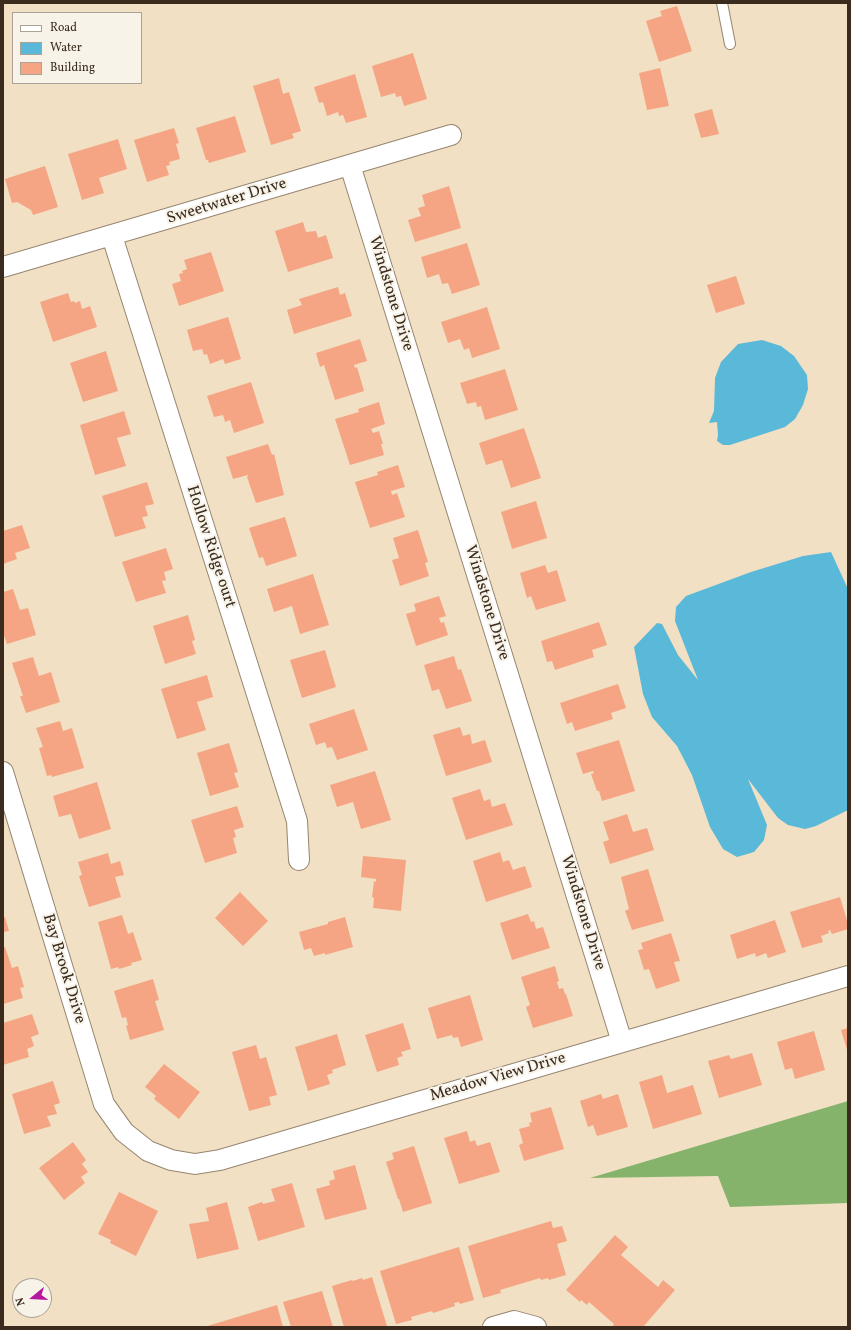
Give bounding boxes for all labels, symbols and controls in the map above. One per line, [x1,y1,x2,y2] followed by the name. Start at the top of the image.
[12,12,142,84] legend
[50,20,77,36] text: Road
[50,40,82,56] text: Water
[50,60,95,76] text: Building
[165,175,289,229] street label: Sweetwater Drive
[363,234,417,354] street label: Windstone Drive
[181,483,239,611] street label: Hollow Ridge ourt
[459,543,513,663] street label: Windstone Drive
[555,853,609,973] street label: Windstone Drive
[37,912,89,1026] street label: Bay Brook Drive
[428,1049,568,1107] street label: Meadow View Drive
[12,1278,52,1318] north arrow
[13,1295,29,1308] text: N

